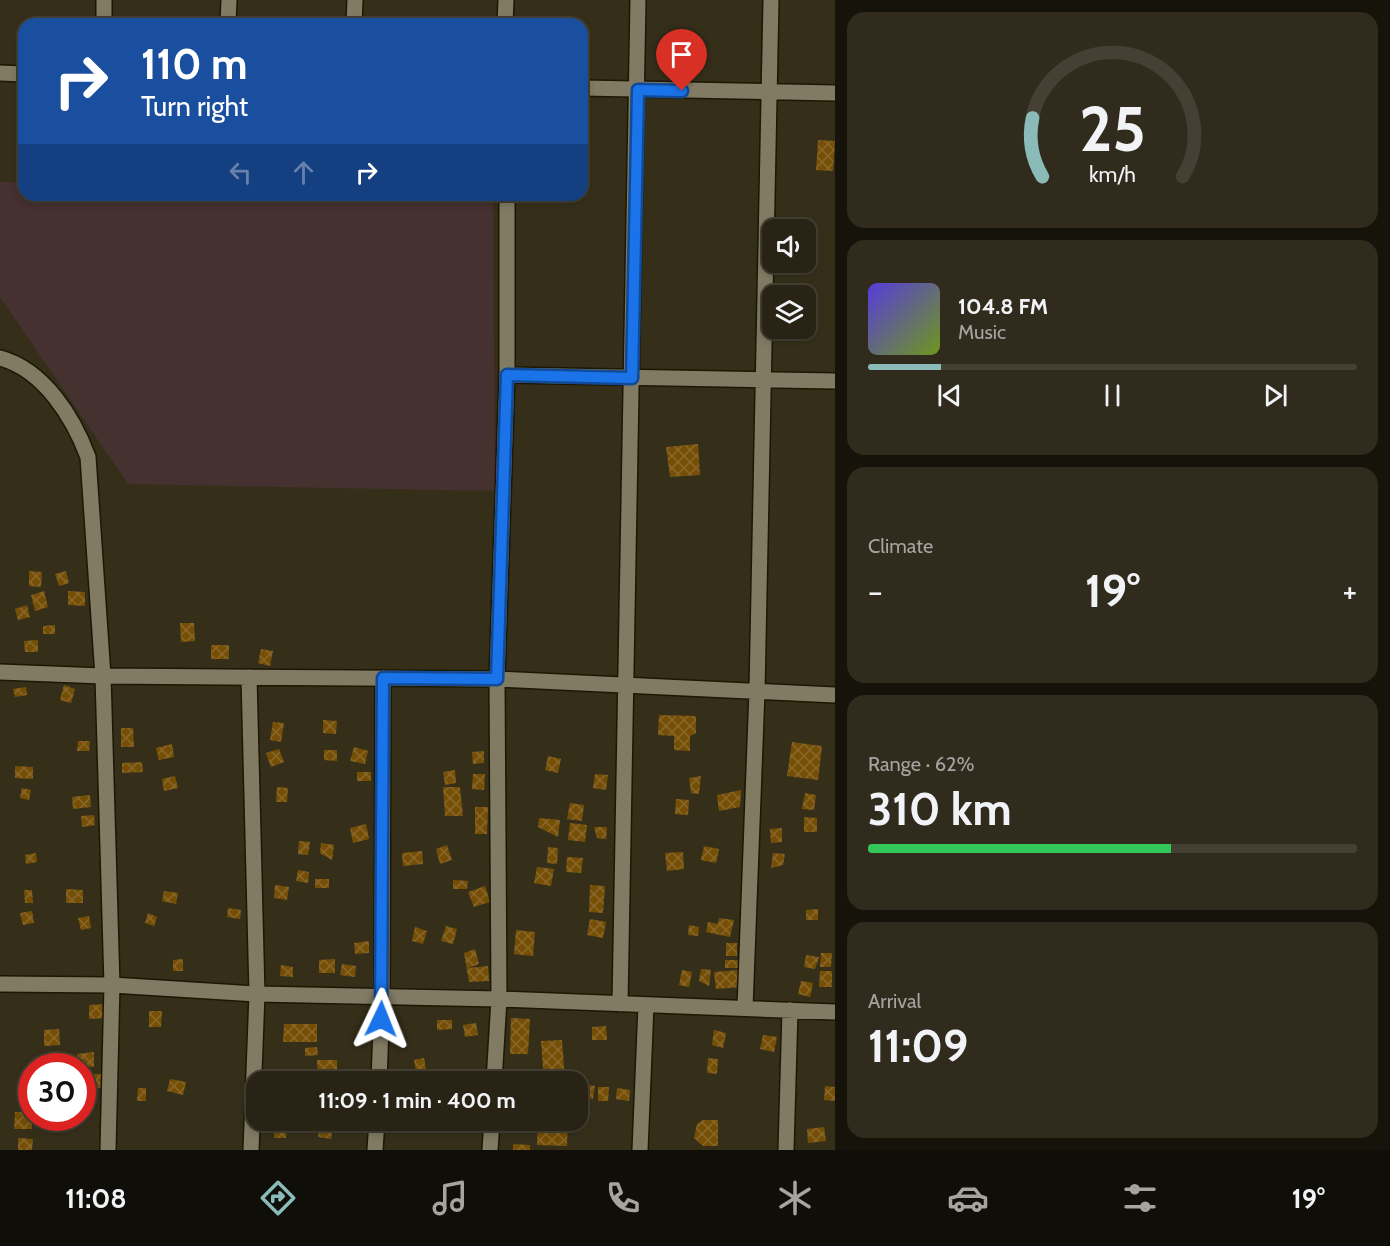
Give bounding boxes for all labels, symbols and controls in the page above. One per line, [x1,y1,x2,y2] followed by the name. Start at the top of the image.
[656,29,707,91] pin
[141,38,248,90] text: 110 m
[665,38,698,71] icon: arrive
[42,42,120,120] icon: right
[141,90,248,123] text: Turn right
[1079,91,1146,167] text: 25
[224,156,257,189] icon: left
[287,156,320,189] icon: ahead
[350,156,383,189] icon: right
[1089,161,1136,187] text: km/h
[762,219,816,339] map controls
[762,219,816,273] button: sound
[762,285,816,339] button: layers
[958,293,1048,320] text: 104.8 FM
[958,320,1006,344] text: Music
[933,379,966,412] icon: previous
[1096,379,1129,412] icon: pause
[1259,379,1292,412] icon: next
[868,534,933,558] text: Climate
[1085,564,1140,618] text: 19°
[868,571,883,611] text: −
[1342,571,1357,611] text: +
[868,752,975,776] text: Range · 62%
[868,782,1012,836] text: 310 km
[349,987,413,1051] position arrow
[868,989,921,1013] text: Arrival
[868,1019,968,1073] text: 11:09
[18,1053,96,1131] speed limit sign: 30
[318,1087,516,1114] text: 11:09 · 1 min · 400 m
[257,1177,299,1219] icon: directions
[429,1177,471,1219] icon: music
[602,1177,644,1219] icon: phone
[774,1177,816,1219] icon: climate
[947,1177,989,1219] icon: car
[1119,1177,1161,1219] icon: filters
[65,1182,127,1215] text: 11:08
[1292,1182,1325,1215] text: 19°

